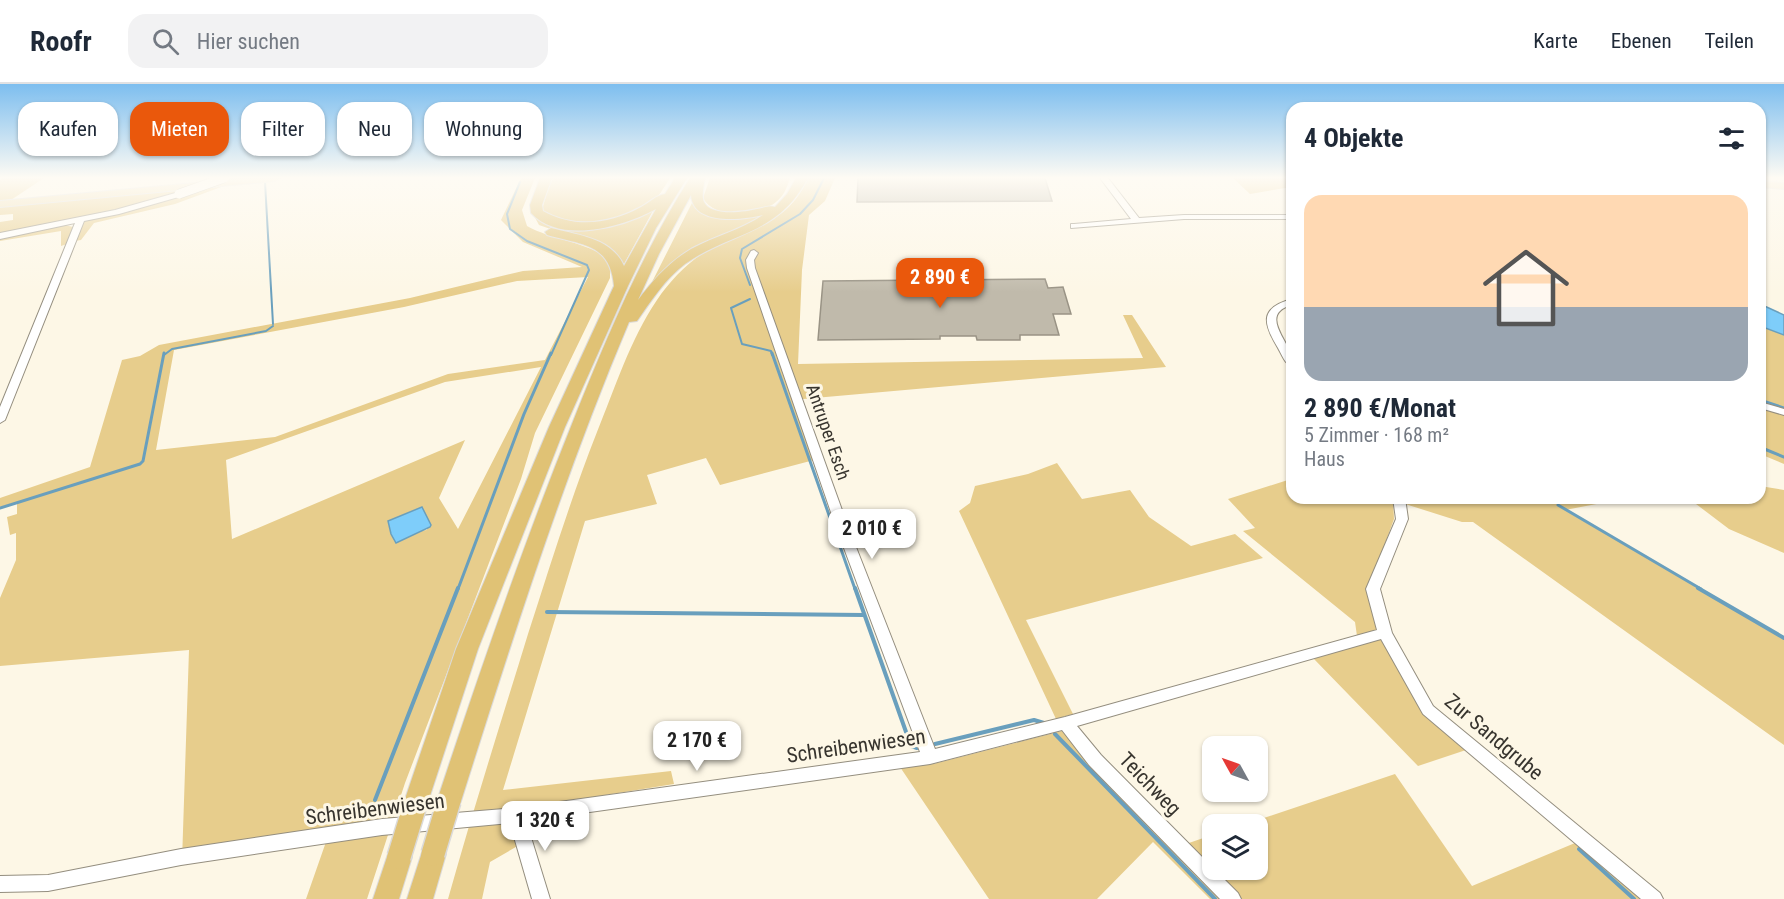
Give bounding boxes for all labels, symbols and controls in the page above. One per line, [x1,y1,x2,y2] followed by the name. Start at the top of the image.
[128,14,548,68] search box
[30,25,92,58] text: Roofr
[149,25,182,58] icon: search
[197,29,300,54] text: Hier suchen
[1533,29,1578,53] text: Karte
[1611,29,1672,53] text: Ebenen
[1705,29,1754,53] text: Teilen
[18,102,118,156] chip: Kaufen
[130,102,229,156] chip: Mieten
[241,102,325,156] chip: Filter
[337,102,412,156] chip: Neu
[424,102,543,156] chip: Wohnung
[1715,122,1748,155] icon: filters
[1304,123,1403,153] text: 4 Objekte
[1472,234,1580,342] icon: home
[885,258,995,309] pin: 2 890 €
[910,265,970,289] text: 2 890 €
[802,381,855,482] street label: Antruper Esch
[1304,393,1456,423] text: 2 890 €/Monat
[1304,423,1449,447] text: 5 Zimmer · 168 m²
[1304,447,1345,471] text: Haus
[817,509,927,560] pin: 2 010 €
[842,516,902,540] text: 2 010 €
[1440,689,1548,785] street label: Zur Sandgrube
[642,721,752,772] pin: 2 170 €
[785,724,927,768] street label: Schreibenwiesen
[667,728,727,752] text: 2 170 €
[1202,736,1268,802] north arrow
[1202,736,1268,880] map controls
[1114,748,1186,820] street label: Teichweg
[304,789,446,829] street label: Schreibenwiesen
[490,801,600,852] pin: 1 320 €
[515,808,575,832] text: 1 320 €
[1202,814,1268,880] button: layers

